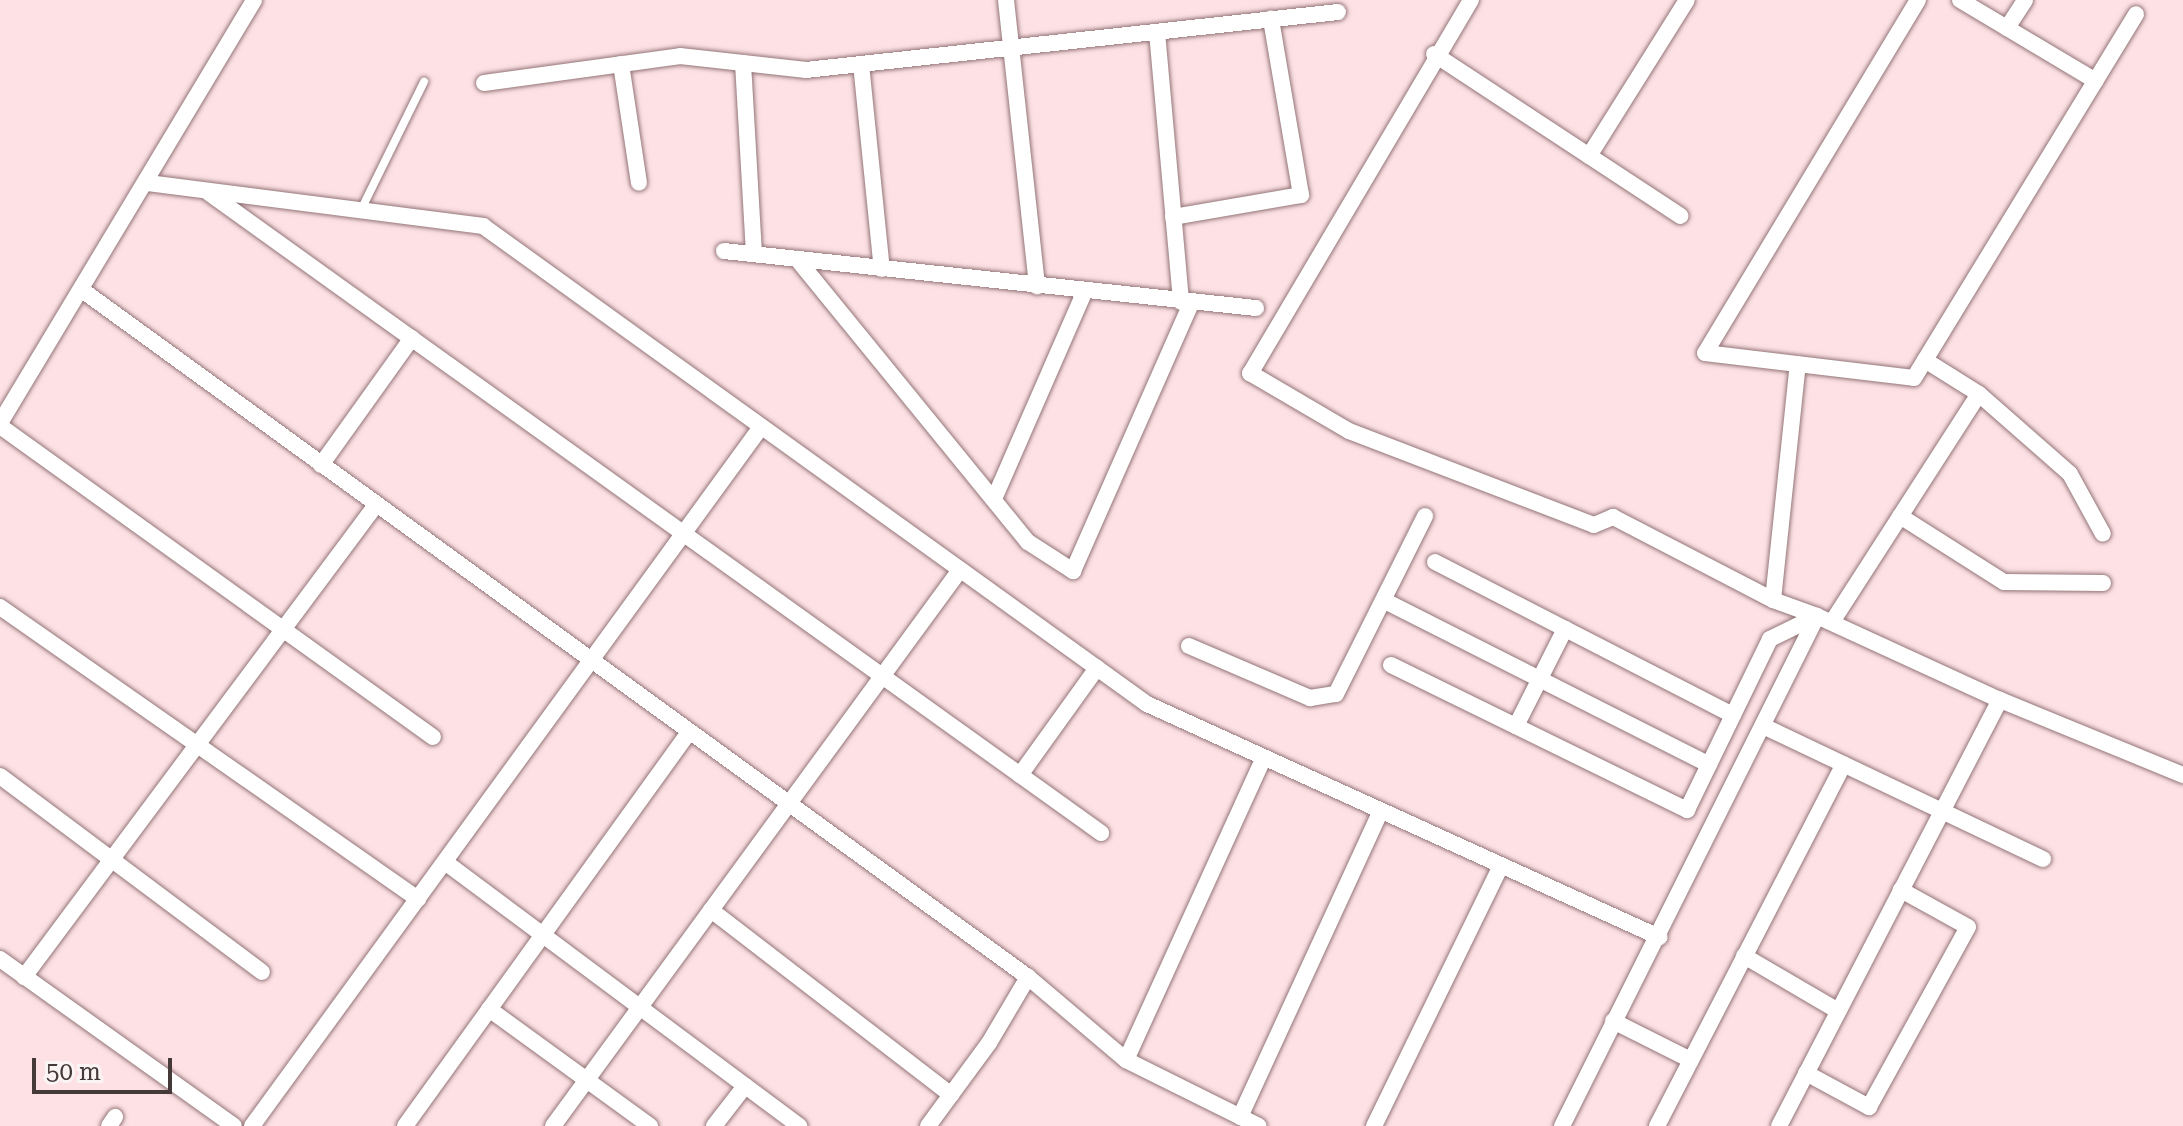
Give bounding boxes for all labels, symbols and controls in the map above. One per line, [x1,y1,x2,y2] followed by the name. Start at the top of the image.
[36,1042,176,1092] scale bar
[46,1058,101,1086] text: 50 m

